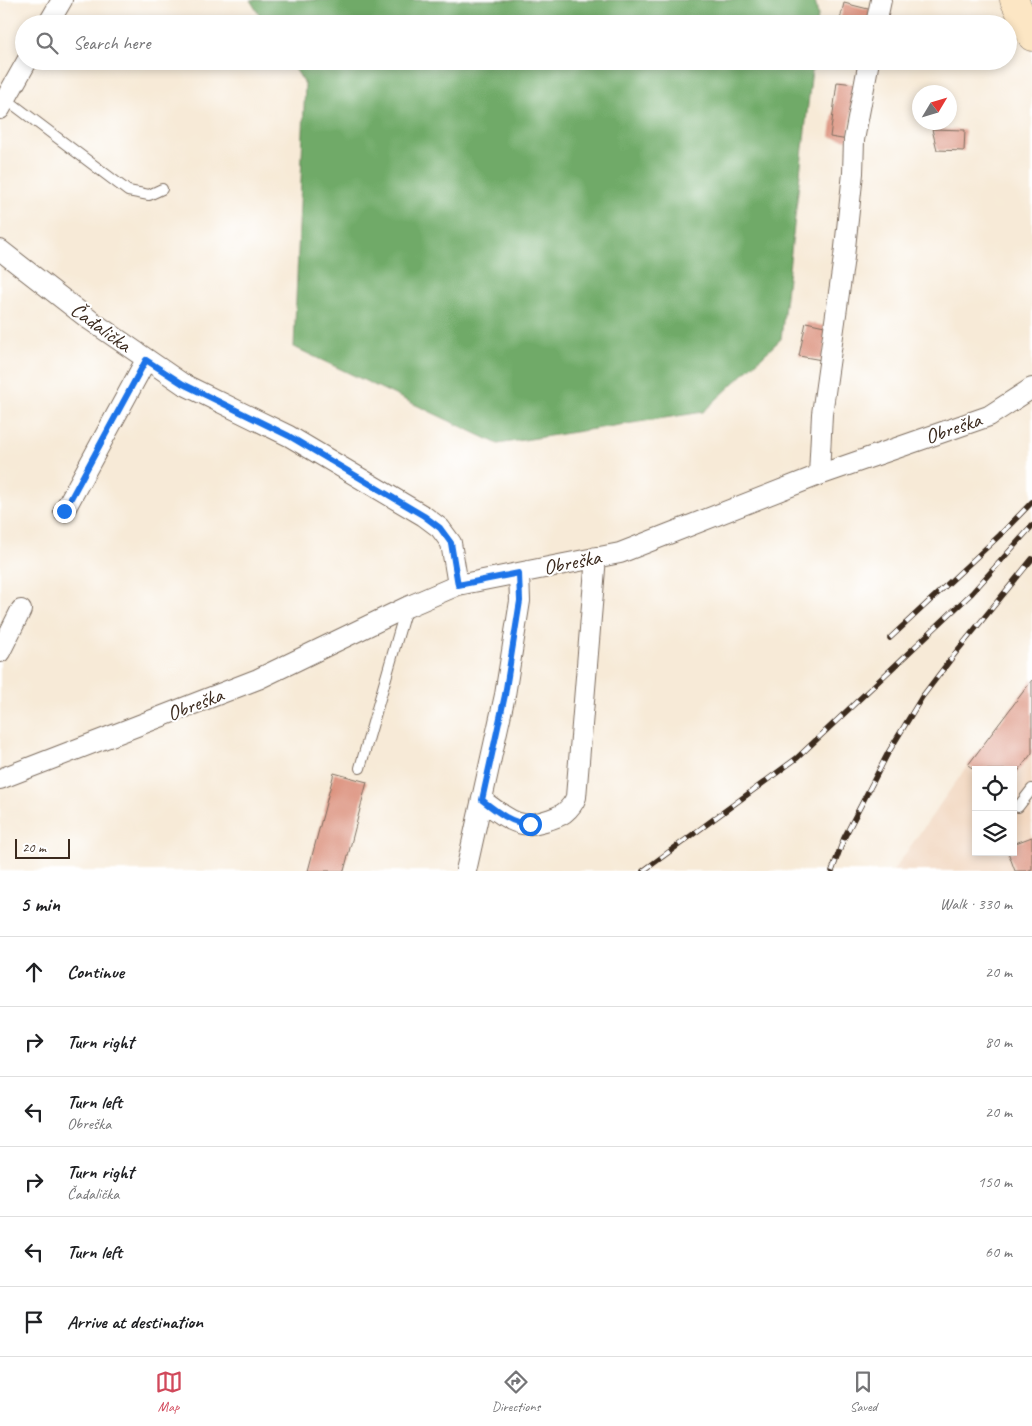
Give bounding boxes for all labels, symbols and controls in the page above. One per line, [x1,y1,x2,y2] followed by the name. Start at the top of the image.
[15,15,1017,70] search box
[33,29,61,57] icon: search
[73,31,150,55] text: Search here
[912,85,957,130] north arrow
[66,296,138,359] street label: Čađalička
[921,406,986,450] street label: Obreška
[53,500,76,523] route end
[541,543,605,580] street label: Obreška
[163,681,228,727] street label: Obreška
[972,766,1017,856] map controls
[972,766,1017,811] button: locate
[972,811,1017,856] button: layers
[519,813,542,836] route start
[15,836,70,859] scale bar
[22,839,46,856] text: 20 m
[20,891,60,917] text: 5 min
[940,894,1012,914] text: Walk · 330 m
[20,958,48,986] icon: ahead
[67,960,124,984] text: Continue
[985,962,1012,982] text: 20 m
[20,1028,48,1056] icon: right
[67,1030,134,1054] text: Turn right
[985,1032,1012,1052] text: 80 m
[67,1090,122,1114] text: Turn left
[20,1098,48,1126] icon: left
[985,1102,1012,1122] text: 20 m
[67,1114,111,1134] text: Obreška
[67,1160,134,1184] text: Turn right
[20,1168,48,1196] icon: right
[978,1172,1012,1192] text: 150 m
[67,1184,119,1204] text: Čađalička
[20,1238,48,1266] icon: left
[67,1240,122,1264] text: Turn left
[985,1242,1012,1262] text: 60 m
[20,1308,48,1336] icon: arrive
[67,1310,203,1334] text: Arrive at destination
[155,1368,183,1415] tab: Map
[492,1368,540,1415] tab: Directions
[849,1368,877,1415] tab: Saved

